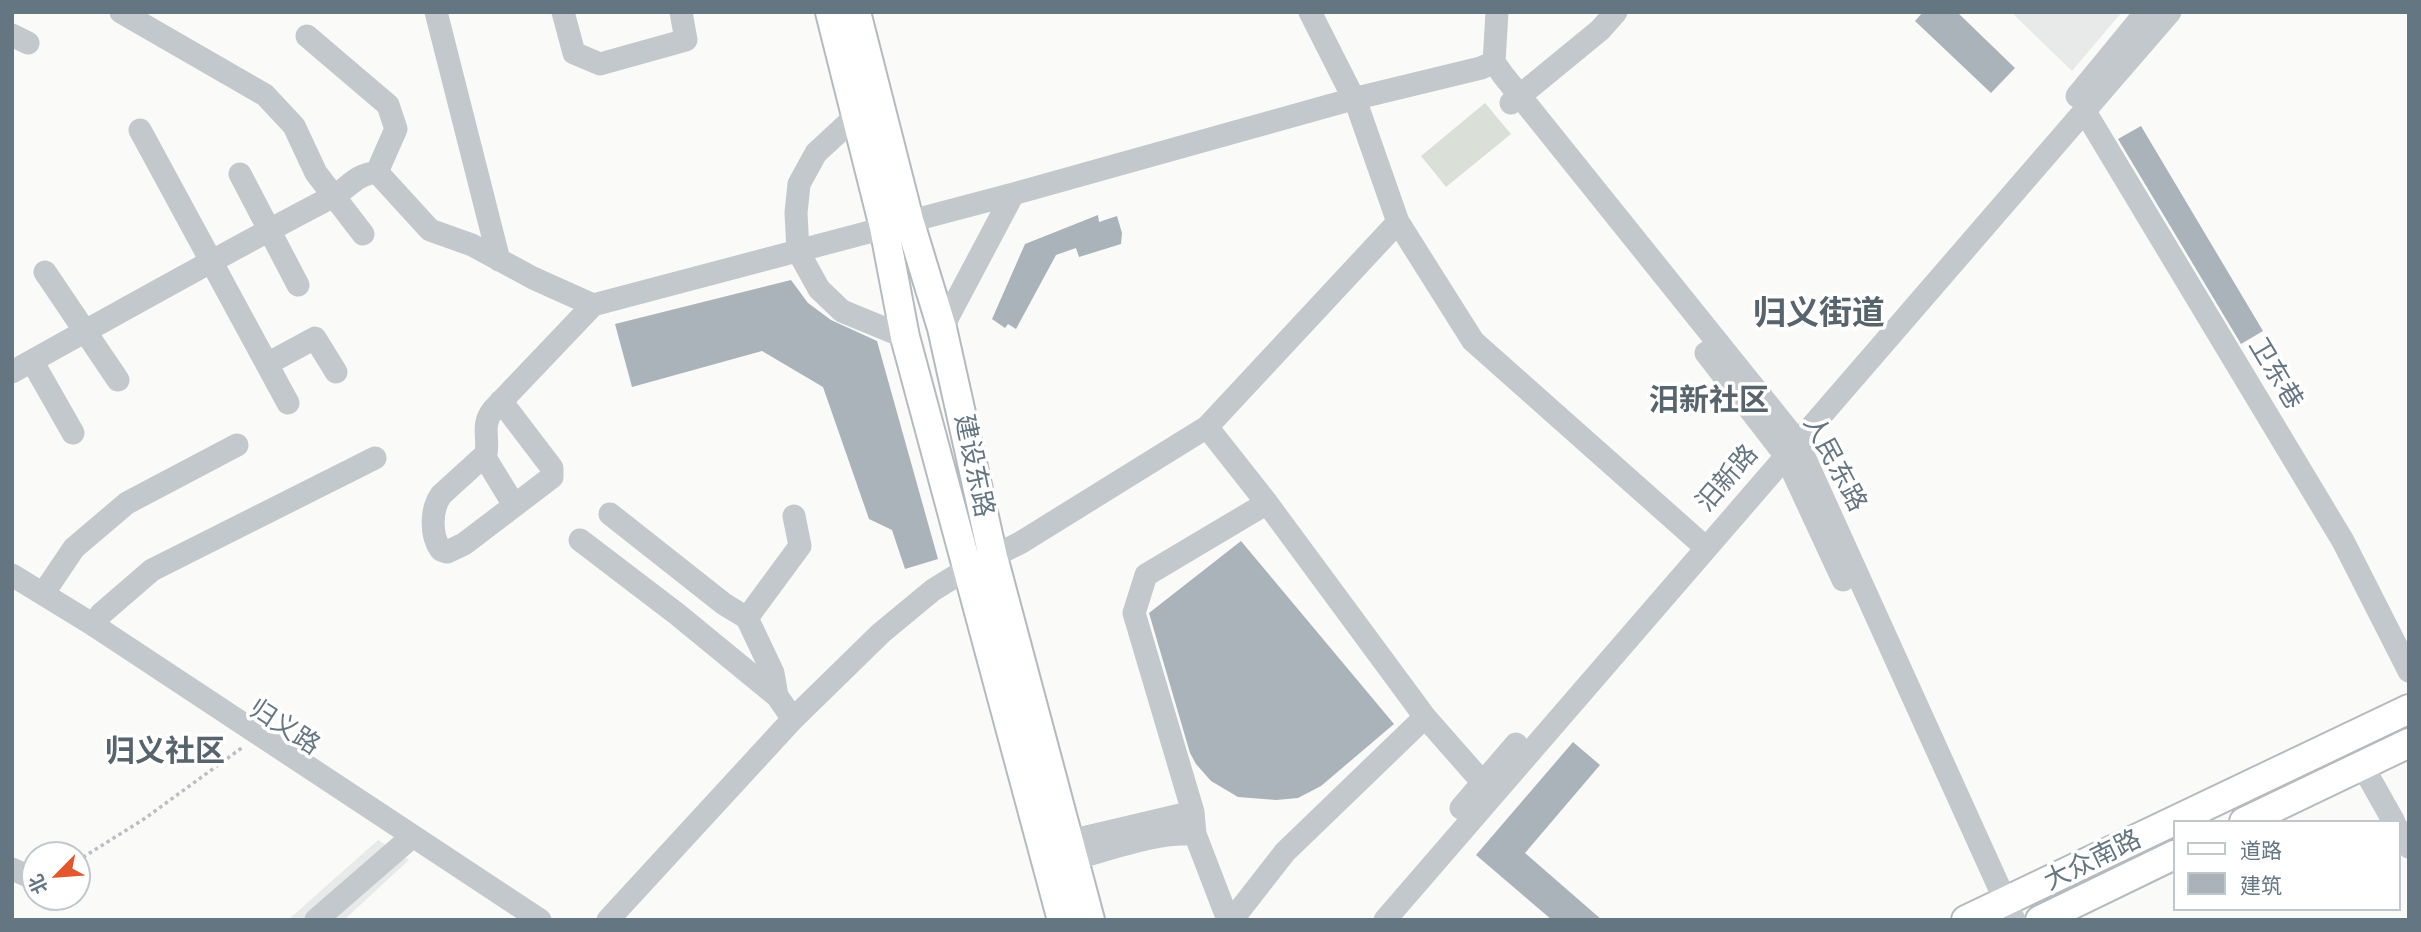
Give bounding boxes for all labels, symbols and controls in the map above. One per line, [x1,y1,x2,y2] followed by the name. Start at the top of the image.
[1753,295,1885,335] district label: 归义街道
[2242,333,2308,415] street label: 卫东巷
[1649,384,1769,420] district label: 汨新社区
[1796,411,1872,517] street label: 人民东路
[947,412,999,520] street label: 建设东路
[1691,439,1765,519] street label: 汨新路
[243,694,325,762] street label: 归义路
[105,735,225,771] district label: 归义社区
[2172,820,2400,911] legend
[2039,824,2147,898] street label: 大众南路
[2240,837,2282,864] text: 道路
[21,841,91,911] north arrow
[23,870,54,898] text: 北
[2240,872,2282,899] text: 建筑

